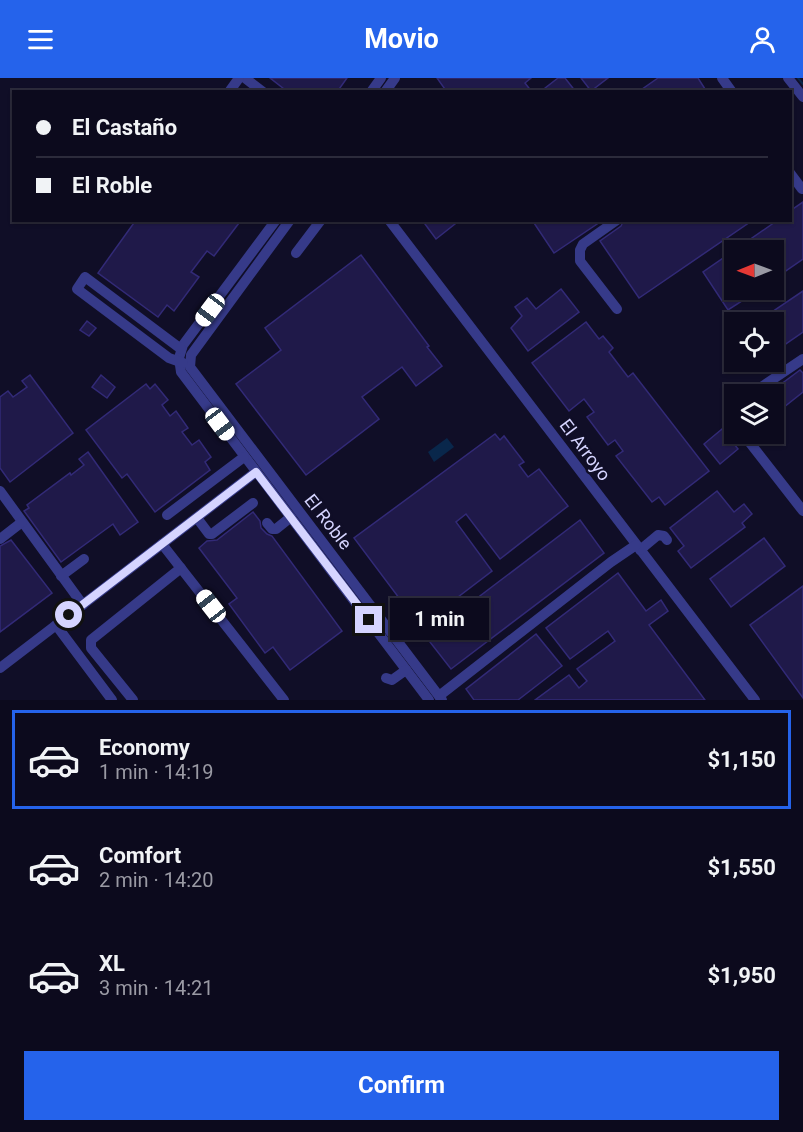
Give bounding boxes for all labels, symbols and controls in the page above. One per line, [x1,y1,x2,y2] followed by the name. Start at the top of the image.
[24,23,57,56] icon: menu
[364,23,439,55] text: Movio
[746,23,779,56] icon: person
[72,115,177,140] text: El Castaño
[72,173,152,198] text: El Roble
[724,240,784,300] north arrow
[724,240,784,444] map controls
[192,290,228,330] car
[724,312,784,372] button: locate
[724,384,784,444] button: layers
[202,404,238,444] car
[555,415,615,485] street label: El Arroyo
[300,490,357,554] street label: El Roble
[193,586,229,626] car
[390,599,489,641] callout: 1 min
[55,601,82,628] route start
[355,606,382,633] route end
[414,607,465,631] text: 1 min
[27,733,81,787] icon: car
[99,735,190,760] text: Economy
[707,747,776,772] text: $1,150
[99,760,214,784] text: 1 min · 14:19
[27,841,81,895] icon: car
[99,843,181,868] text: Comfort
[707,855,776,880] text: $1,550
[99,868,214,892] text: 2 min · 14:20
[27,949,81,1003] icon: car
[99,951,125,976] text: XL
[707,963,776,988] text: $1,950
[99,976,214,1000] text: 3 min · 14:21
[24,1051,779,1120] button: Confirm

